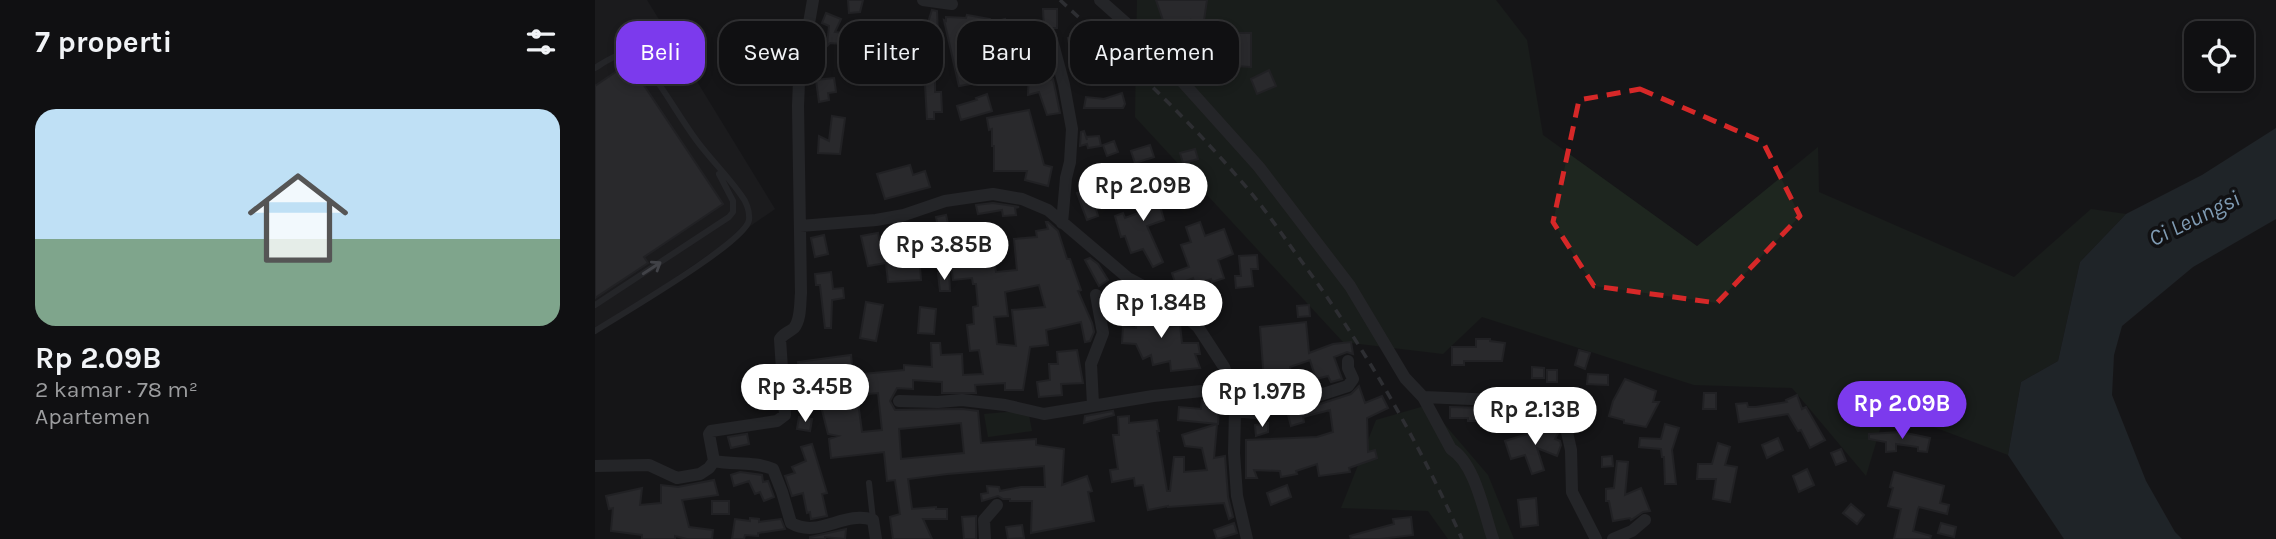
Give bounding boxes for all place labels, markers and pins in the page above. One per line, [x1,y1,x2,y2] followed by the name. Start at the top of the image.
[1071,164,1215,223] pin: Rp 2.09B
[872,222,1016,282] pin: Rp 3.85B
[1089,280,1233,340] pin: Rp 1.84B
[733,364,877,424] pin: Rp 3.45B
[1190,370,1334,429] pin: Rp 1.97B
[1830,382,1974,441] pin: Rp 2.09B
[1463,388,1607,447] pin: Rp 2.13B

